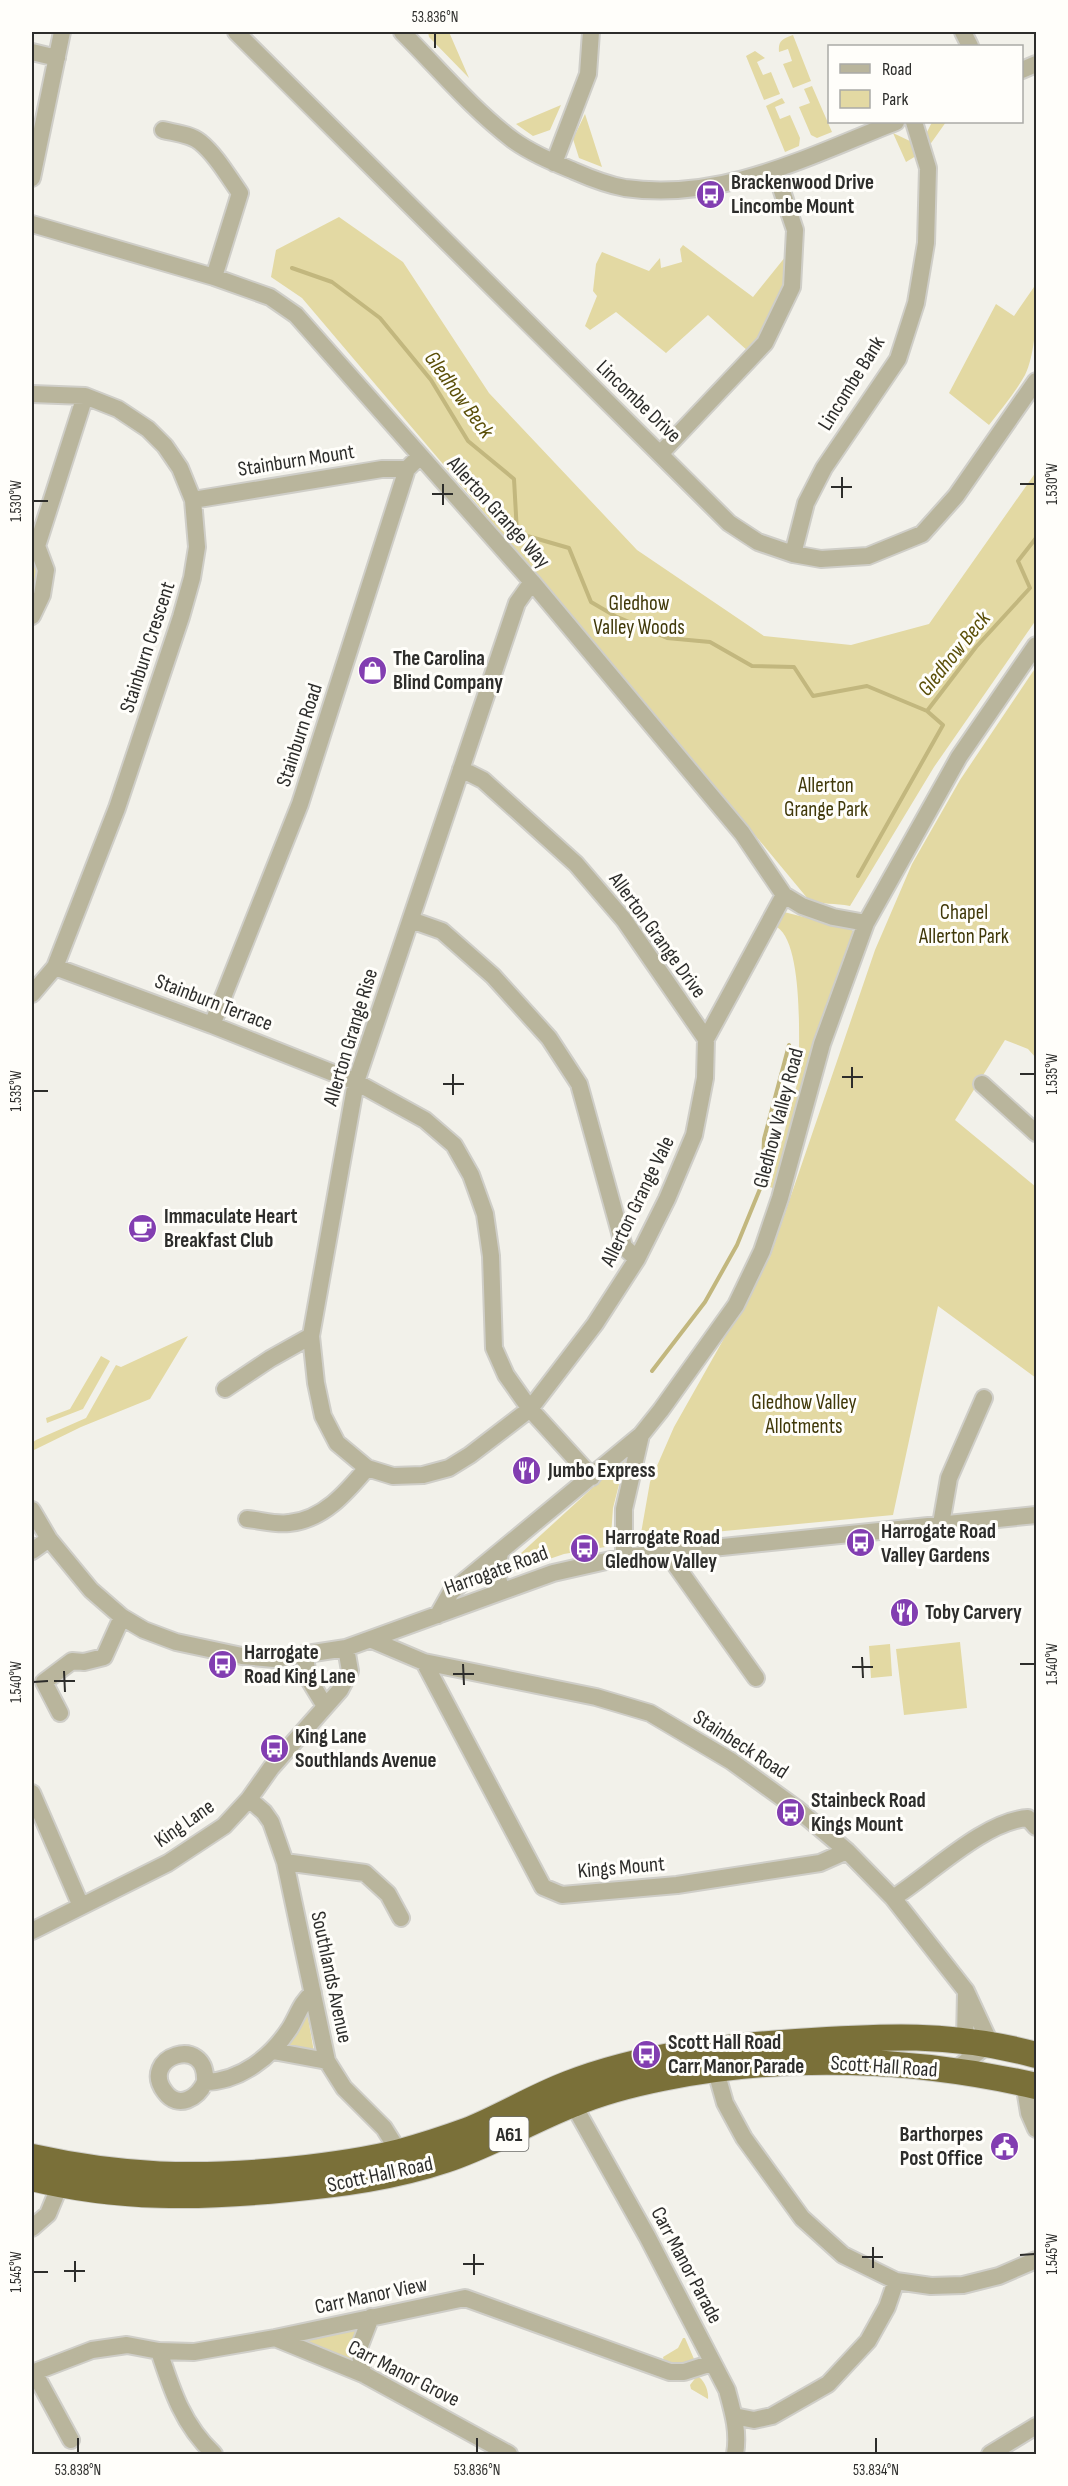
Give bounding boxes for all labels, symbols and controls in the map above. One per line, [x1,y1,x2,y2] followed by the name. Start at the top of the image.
[412,8,458,27] text: 53.836°N
[828,45,1023,123] legend
[882,59,912,80] text: Road
[882,89,908,110] text: Park
[731,170,874,219] place label: Brackenwood Drive Lincombe Mount
[694,178,726,210] bus stop icon: Brackenwood Drive Lincombe Mount
[813,332,890,435] street label: Lincombe Bank
[418,346,500,444] water label: Gledhow Beck
[591,355,686,448] street label: Lincombe Drive
[236,439,356,482] street label: Stainburn Mount
[441,451,555,573] street label: Allerton Grange Way
[1043,463,1062,505] text: 1.530°W
[7,480,26,522] text: 1.530°W
[115,579,180,716] street label: Stainburn Crescent
[593,591,685,640] park label: Gledhow Valley Woods
[912,606,997,702] water label: Gledhow Beck
[393,646,503,695] place label: The Carolina Blind Company
[356,654,388,686] shop icon: The Carolina Blind Company
[271,680,328,790] street label: Stainburn Road
[784,773,868,822] park label: Allerton Grange Park
[603,867,712,1003] street label: Allerton Grange Drive
[918,900,1009,949] park label: Chapel Allerton Park
[317,966,383,1110] street label: Allerton Grange Rise
[151,969,276,1036] street label: Stainburn Terrace
[748,1045,809,1191] street label: Gledhow Valley Road
[1043,1053,1062,1094] text: 1.535°W
[7,1070,26,1111] text: 1.535°W
[595,1132,680,1271] street label: Allerton Grange Vale
[164,1204,298,1253] place label: Immaculate Heart Breakfast Club
[127,1212,159,1244] cafe icon: Immaculate Heart Breakfast Club
[751,1390,857,1439] park label: Gledhow Valley Allotments
[511,1454,543,1486] restaurant icon: Jumbo Express
[547,1458,656,1483] place label: Jumbo Express
[881,1519,996,1568] place label: Harrogate Road Valley Gardens
[605,1525,720,1574] place label: Harrogate Road Gledhow Valley
[844,1527,876,1559] bus stop icon: Harrogate Road Valley Gardens
[568,1533,600,1565] bus stop icon: Harrogate Road Gledhow Valley
[441,1540,551,1601] street label: Harrogate Road
[888,1596,920,1628] restaurant icon: Toby Carvery
[925,1600,1022,1625] place label: Toby Carvery
[244,1640,356,1689] place label: Harrogate Road King Lane
[1043,1643,1062,1685] text: 1.540°W
[207,1648,239,1680] bus stop icon: Harrogate Road King Lane
[7,1661,26,1703] text: 1.540°W
[689,1704,793,1784] street label: Stainbeck Road
[295,1724,436,1773] place label: King Lane Southlands Avenue
[258,1732,290,1764] bus stop icon: King Lane Southlands Avenue
[811,1788,926,1837] place label: Stainbeck Road Kings Mount
[149,1794,219,1853] street label: King Lane
[774,1796,806,1828] bus stop icon: Stainbeck Road Kings Mount
[577,1851,666,1884] street label: Kings Mount
[305,1909,358,2045] street label: Southlands Avenue
[668,2030,804,2079] place label: Scott Hall Road Carr Manor Parade
[631,2038,663,2070] bus stop icon: Scott Hall Road Carr Manor Parade
[830,2050,938,2083] street label: Scott Hall Road
[490,2117,528,2151] road number: A61
[899,2122,983,2171] place label: Barthorpes Post Office
[988,2130,1020,2162] public building icon: Barthorpes Post Office
[325,2151,435,2198] street label: Scott Hall Road
[645,2203,728,2328] street label: Carr Manor Parade
[1043,2233,1062,2275] text: 1.545°W
[7,2251,26,2293] text: 1.545°W
[313,2271,430,2320] street label: Carr Manor View
[344,2335,464,2412] street label: Carr Manor Grove
[55,2461,101,2480] text: 53.838°N
[454,2461,500,2480] text: 53.836°N
[853,2461,899,2480] text: 53.834°N

